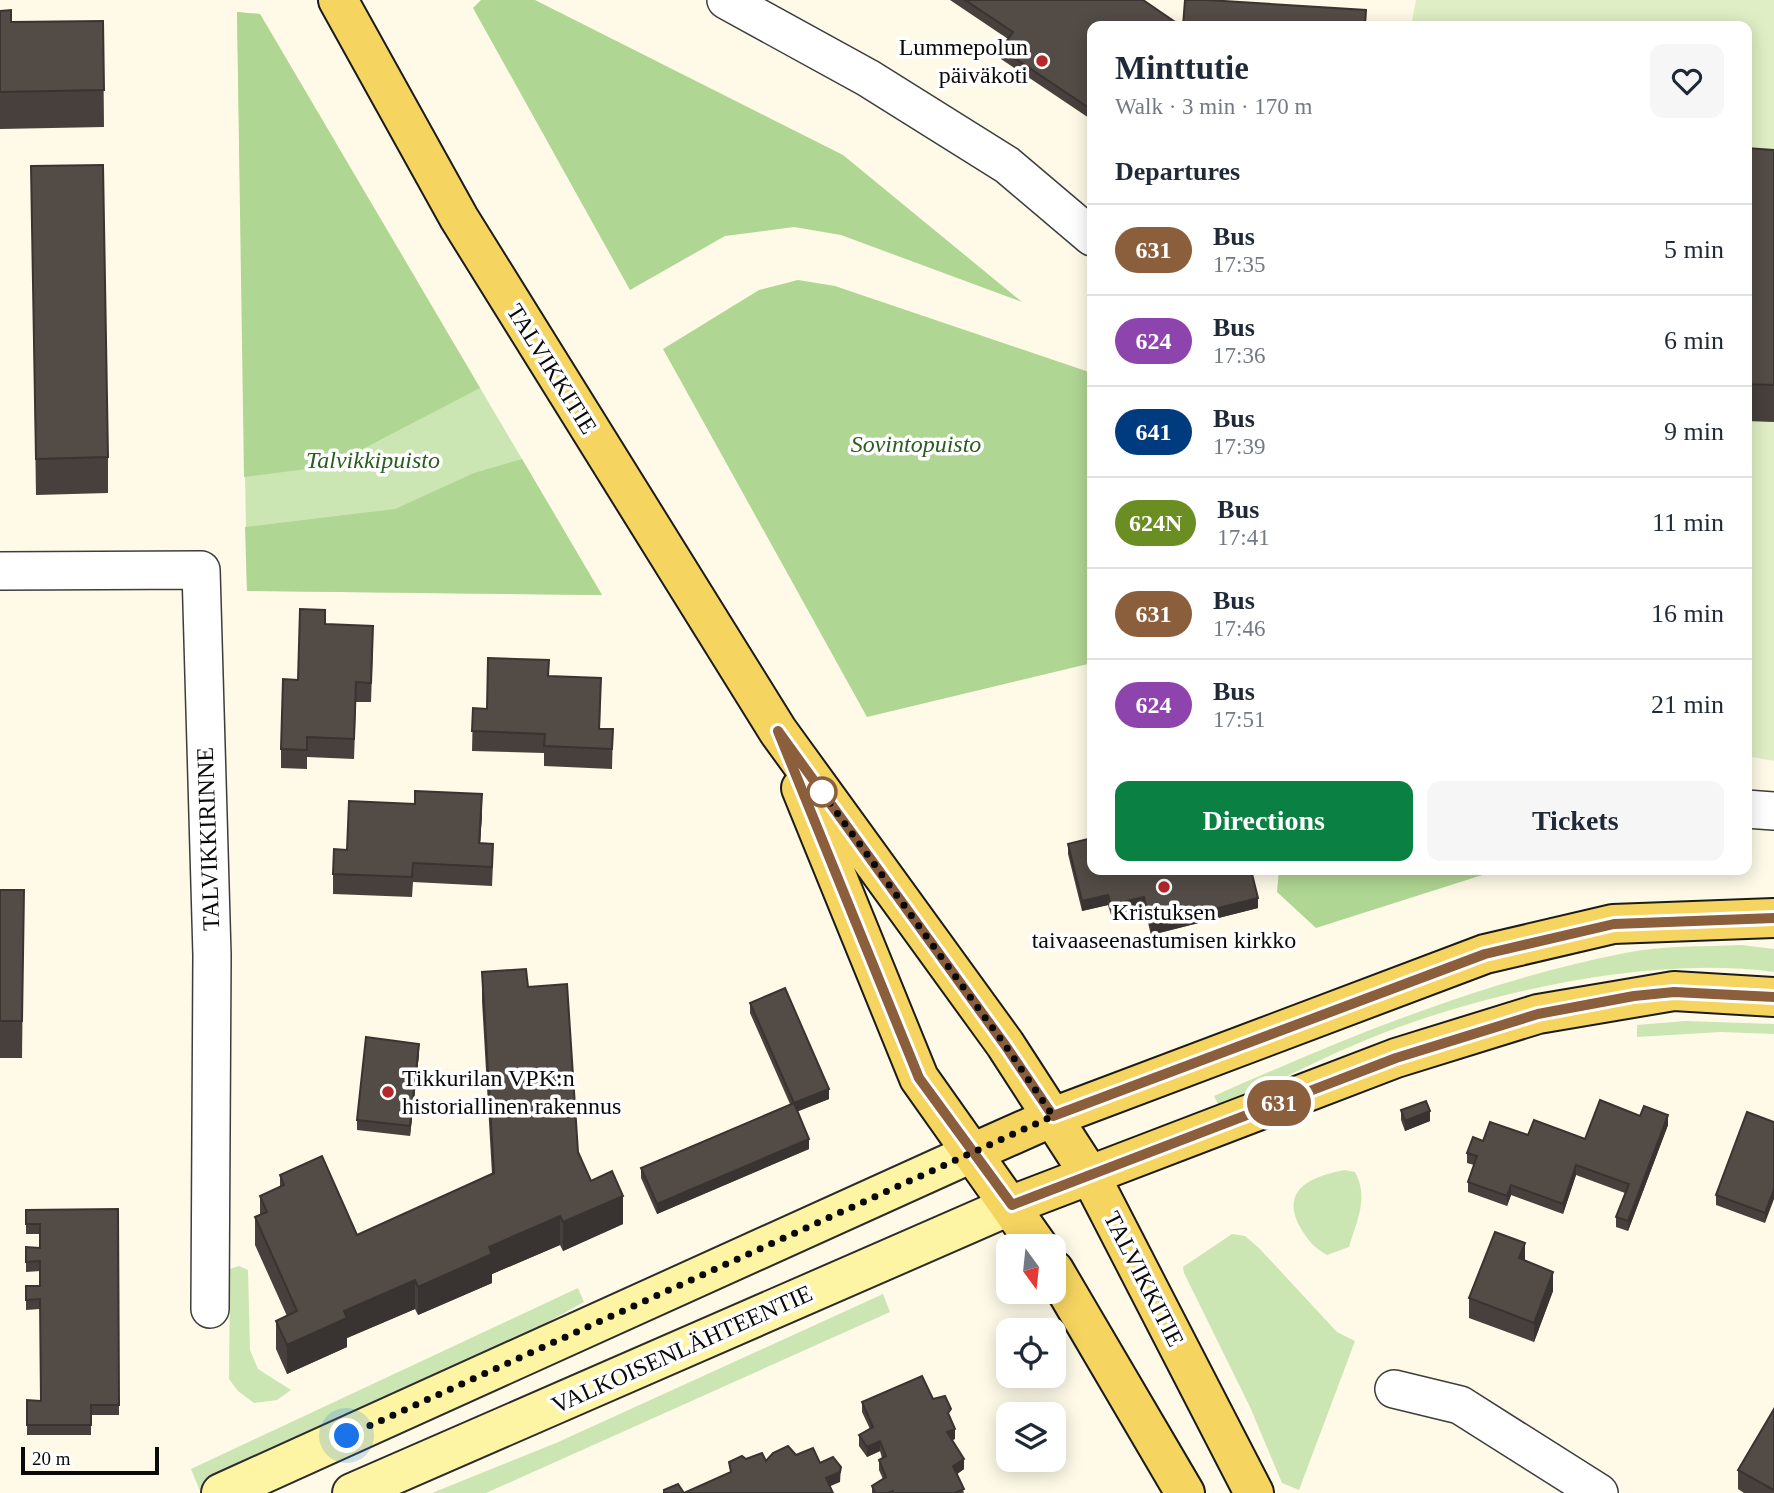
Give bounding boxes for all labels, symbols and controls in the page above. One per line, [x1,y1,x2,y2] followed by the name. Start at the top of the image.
[899,34,1028,88] place label: Lummepolun päiväkoti
[1650,44,1724,118] button: heart
[1115,50,1249,86] text: Minttutie
[1034,53,1050,69] marker: Lummepolun päiväkoti
[1115,94,1312,119] text: Walk · 3 min · 170 m
[1115,157,1240,186] text: Departures
[1213,222,1255,251] text: Bus
[1664,235,1724,264] text: 5 min
[1136,237,1172,263] text: 631
[1213,252,1265,277] text: 17:35
[502,299,602,439] street label: TALVIKKITIE
[1213,313,1255,342] text: Bus
[1664,326,1724,355] text: 6 min
[1136,328,1172,354] text: 624
[1213,343,1265,368] text: 17:36
[1213,404,1255,433] text: Bus
[1664,417,1724,446] text: 9 min
[1136,419,1172,445] text: 641
[851,431,981,457] park label: Sovintopuisto
[1213,434,1265,459] text: 17:39
[306,447,440,473] park label: Talvikkipuisto
[1217,495,1259,524] text: Bus
[1652,508,1724,537] text: 11 min
[1129,510,1182,536] text: 624N
[1217,525,1270,550] text: 17:41
[1213,586,1255,615] text: Bus
[1651,599,1724,628] text: 16 min
[1136,601,1172,627] text: 631
[1213,616,1265,641] text: 17:46
[1213,677,1255,706] text: Bus
[1651,690,1724,719] text: 21 min
[1136,692,1172,718] text: 624
[1213,707,1265,732] text: 17:51
[192,747,224,931] street label: TALVIKKIRINNE
[807,777,837,807] unlabelled marker
[1115,781,1413,861] button: Directions
[1427,781,1724,861] button: Tickets
[1156,879,1172,895] marker: Kristuksen taivaaseenastumisen kirkko
[1032,899,1296,953] place label: Kristuksen taivaaseenastumisen kirkko
[402,1065,621,1119] place label: Tikkurilan VPK:n historiallinen rakennus
[1239,1080,1319,1126] line badge: 631
[380,1084,396,1100] marker: Tikkurilan VPK:n historiallinen rakennus
[1261,1090,1297,1116] text: 631
[1099,1207,1189,1351] street label: TALVIKKITIE
[996,1234,1066,1304] north arrow
[996,1234,1066,1472] map controls
[548,1280,816,1418] street label: VALKOISENLÄHTEENTIE
[996,1318,1066,1388] button: locate
[996,1402,1066,1472] button: layers
[329,1418,364,1453] your location
[21,1444,159,1476] scale bar
[32,1448,71,1469] text: 20 m

